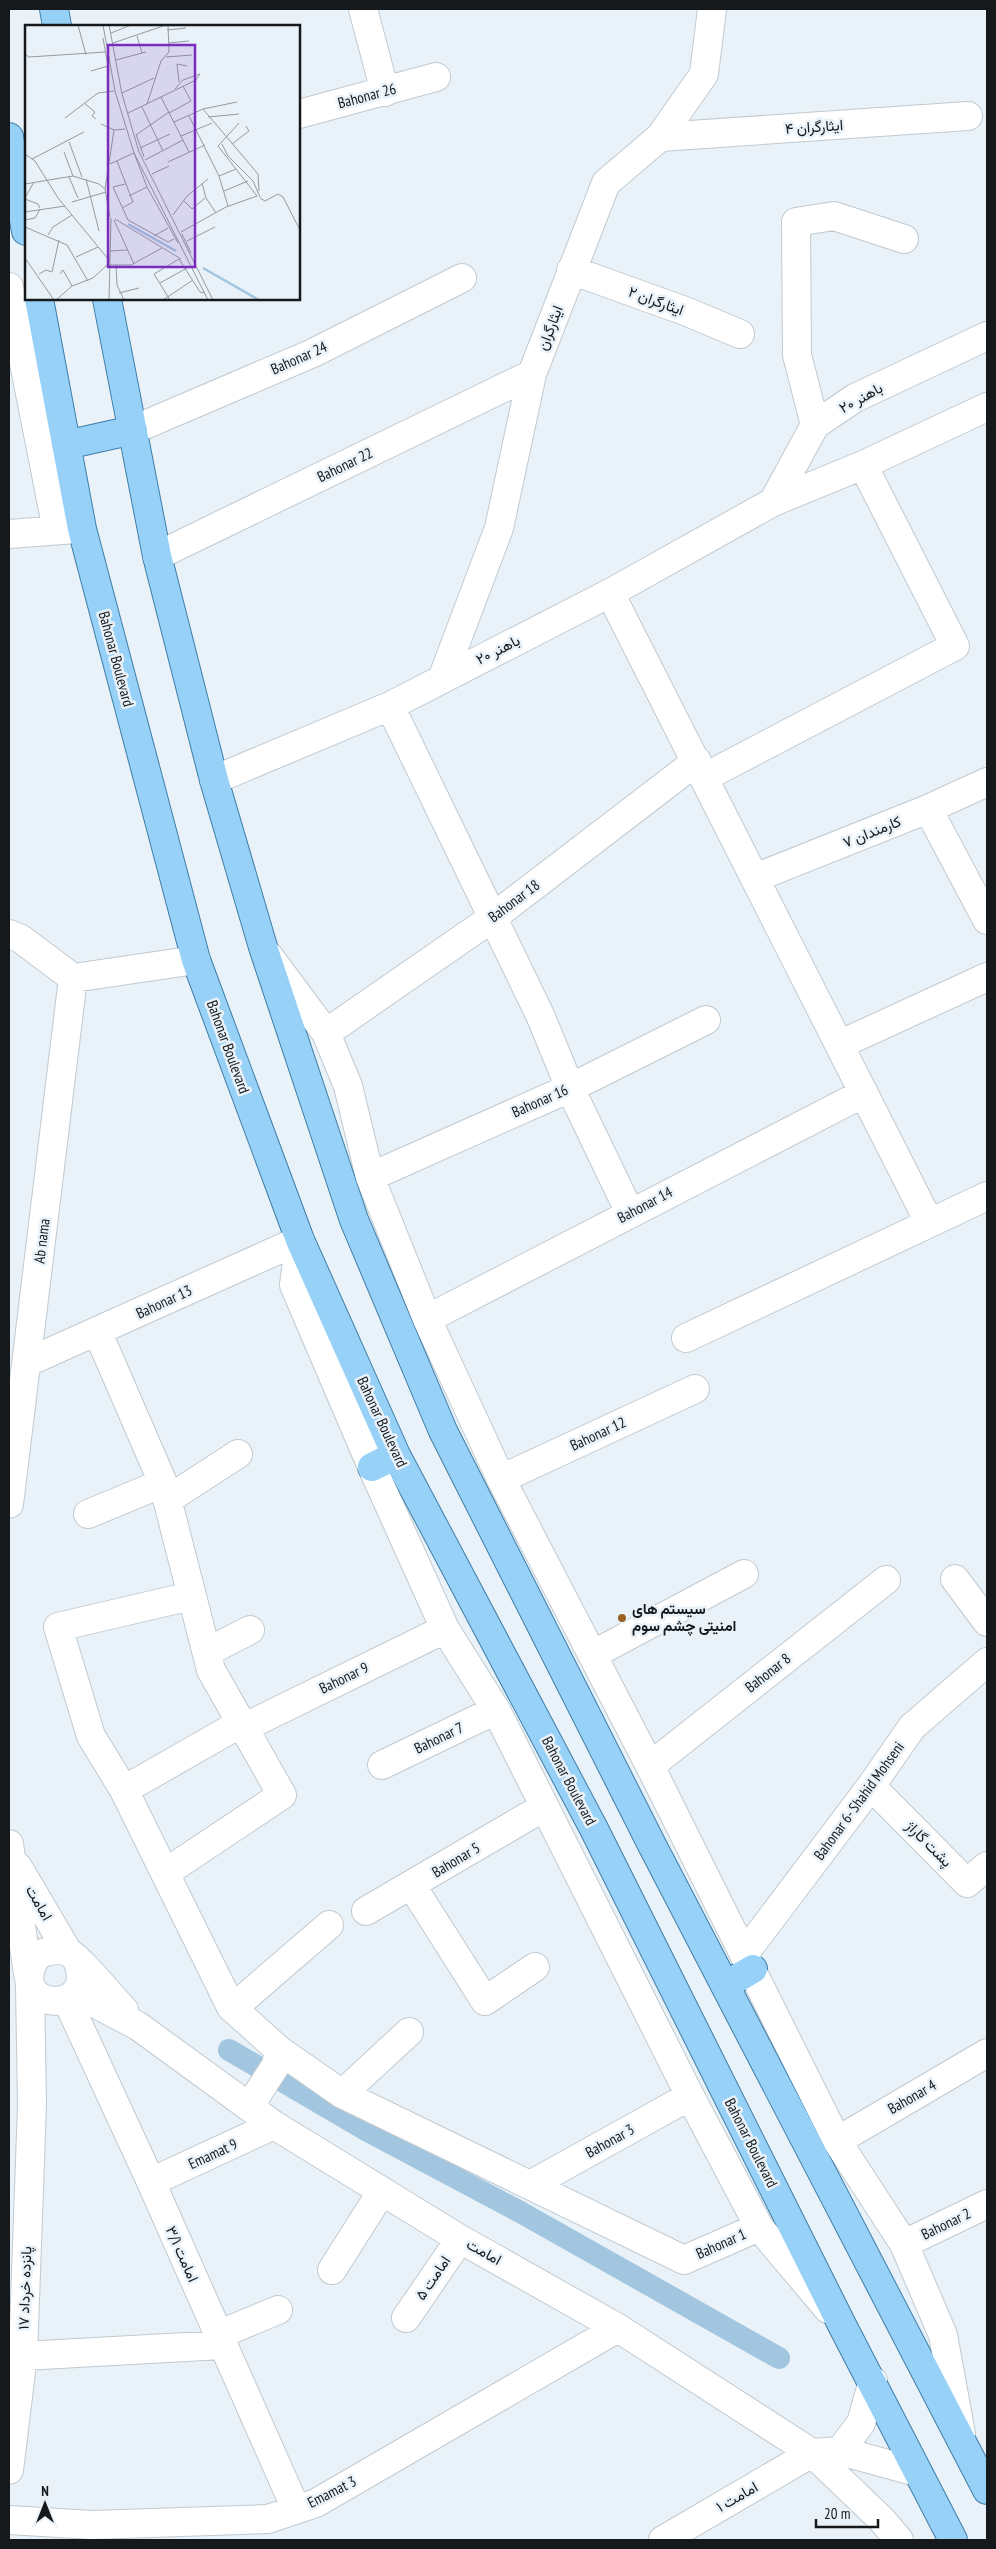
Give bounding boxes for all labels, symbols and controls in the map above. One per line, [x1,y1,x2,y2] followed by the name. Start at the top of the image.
[25,25,300,300] inset map
[336,79,398,112] street label: Bahonar 26
[784,115,844,138] street label: ایثارگران ۴
[626,282,687,319] street label: ایثارگران ۲
[532,303,567,353] street label: ایثارگران
[268,337,330,378] street label: Bahonar 24
[836,378,886,417] street label: باهنر ۲۰
[314,443,376,486] street label: Bahonar 22
[95,609,138,709] street label: Bahonar Boulevard
[473,630,523,669] street label: باهنر ۲۰
[840,811,904,852] street label: کارمندان ۷
[484,875,543,926] street label: Bahonar 18
[203,998,254,1096] street label: Bahonar Boulevard
[509,1080,571,1121] street label: Bahonar 16
[614,1182,676,1227] street label: Bahonar 14
[29,1217,54,1264] street label: Ab nama
[133,1280,195,1323] street label: Bahonar 13
[353,1373,412,1470] street label: Bahonar Boulevard
[567,1412,629,1455] street label: Bahonar 12
[632,1599,736,1636] place label: سیستم های امنیتی چشم سوم
[616,1612,628,1624] marker: سیستم های امنیتی چشم سوم
[741,1649,794,1696] street label: Bahonar 8
[316,1657,372,1698] street label: Bahonar 9
[411,1717,467,1758] street label: Bahonar 7
[538,1733,601,1828] street label: Bahonar Boulevard
[809,1738,908,1864] street label: Bahonar 6- Shahid Mohseni
[901,1816,956,1871] street label: پشت گاراژ
[428,1838,483,1881] street label: Bahonar 5
[22,1882,57,1924] street label: امامت
[884,2075,940,2118] street label: Bahonar 4
[721,2095,782,2191] street label: Bahonar Boulevard
[582,2119,637,2162] street label: Bahonar 3
[185,2134,240,2173] street label: Emamat 9
[918,2203,974,2244] street label: Bahonar 2
[162,2223,203,2285] street label: امامت ۳/۱
[693,2224,749,2263] street label: Bahonar 1
[463,2234,505,2269] street label: امامت
[14,2246,36,2330] street label: پانزده خرداد ۱۷
[411,2252,454,2304] street label: امامت ۵
[304,2471,359,2512] street label: Emamat 3
[713,2477,761,2516] street label: امامت ۱
[20,2479,70,2529] north arrow
[41,2482,49,2500] text: N
[816,2496,878,2528] scale bar
[824,2504,850,2523] text: 20 m

